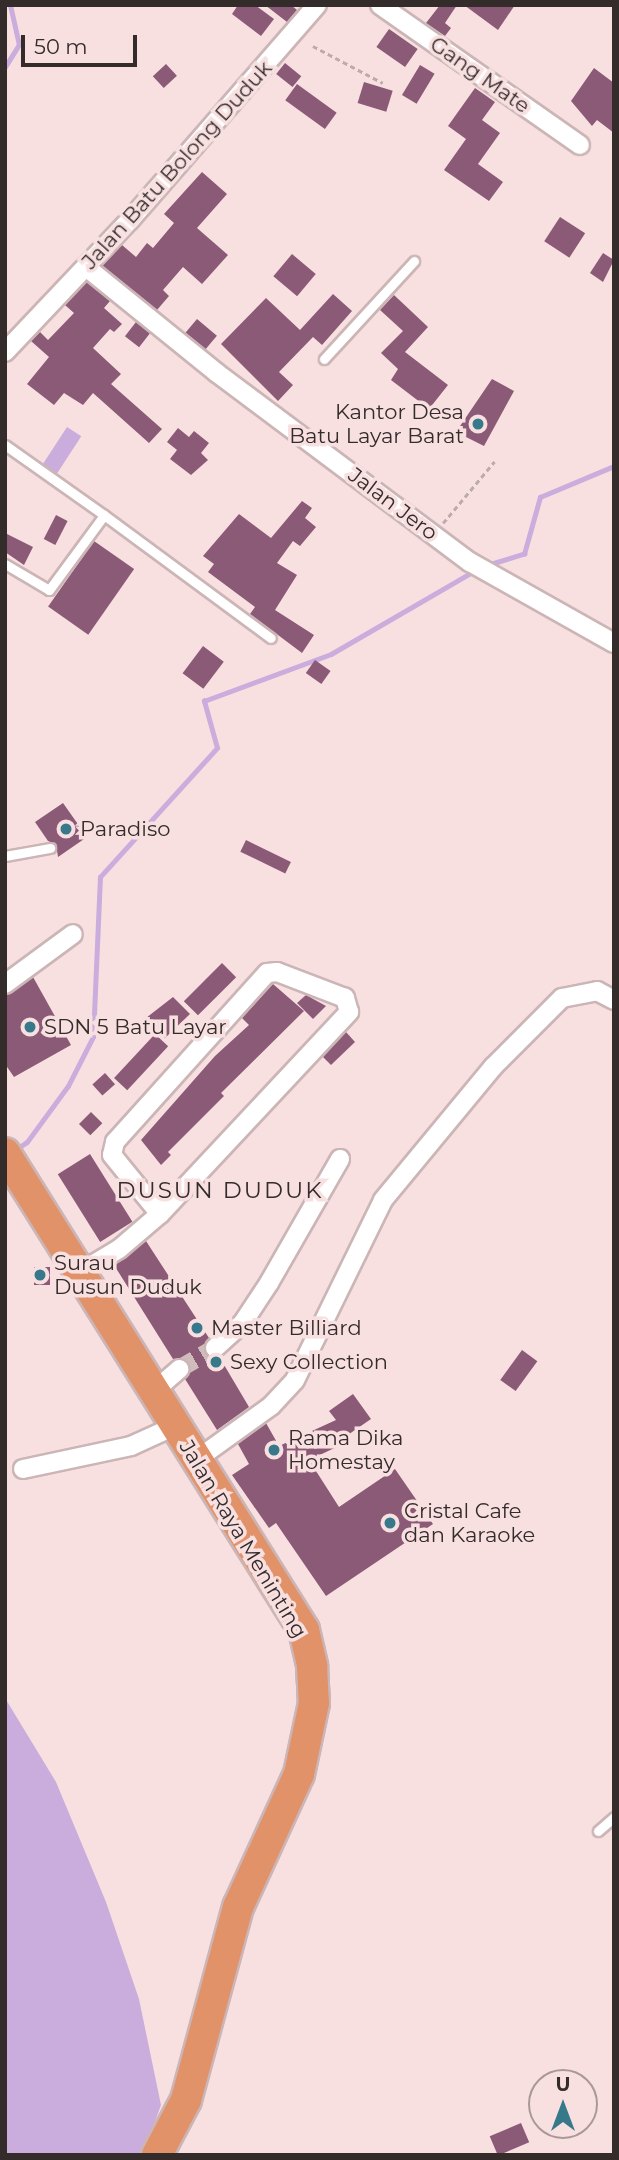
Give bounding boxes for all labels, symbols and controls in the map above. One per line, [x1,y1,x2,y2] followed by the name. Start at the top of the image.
[24,21,140,65] scale bar
[425,31,535,119] street label: Gang Mate
[34,34,88,59] text: 50 m
[77,56,277,274] street label: Jalan Batu Bolong Duduk
[289,399,464,449] place label: Kantor Desa Batu Layar Barat
[470,416,486,432] marker: Kantor Desa Batu Layar Barat
[343,462,443,546] street label: Jalan Jero
[80,816,170,842] place label: Paradiso
[58,821,74,837] marker: Paradiso
[44,1014,227,1040] place label: SDN 5 Batu Layar
[22,1019,38,1035] marker: SDN 5 Batu Layar
[118,1176,322,1204] district label: DUSUN DUDUK
[54,1250,202,1300] place label: Surau Dusun Duduk
[32,1267,48,1283] marker: Surau Dusun Duduk
[211,1315,362,1341] place label: Master Billiard
[189,1320,205,1336] marker: Master Billiard
[230,1349,388,1375] place label: Sexy Collection
[208,1354,224,1370] marker: Sexy Collection
[288,1425,403,1475] place label: Rama Dika Homestay
[174,1436,312,1642] street label: Jalan Raya Meninting
[266,1442,282,1458] marker: Rama Dika Homestay
[404,1498,535,1548] place label: Cristal Cafe dan Karaoke
[382,1515,398,1531] marker: Cristal Cafe dan Karaoke
[528,2069,598,2139] north arrow
[556,2073,570,2096] text: U

